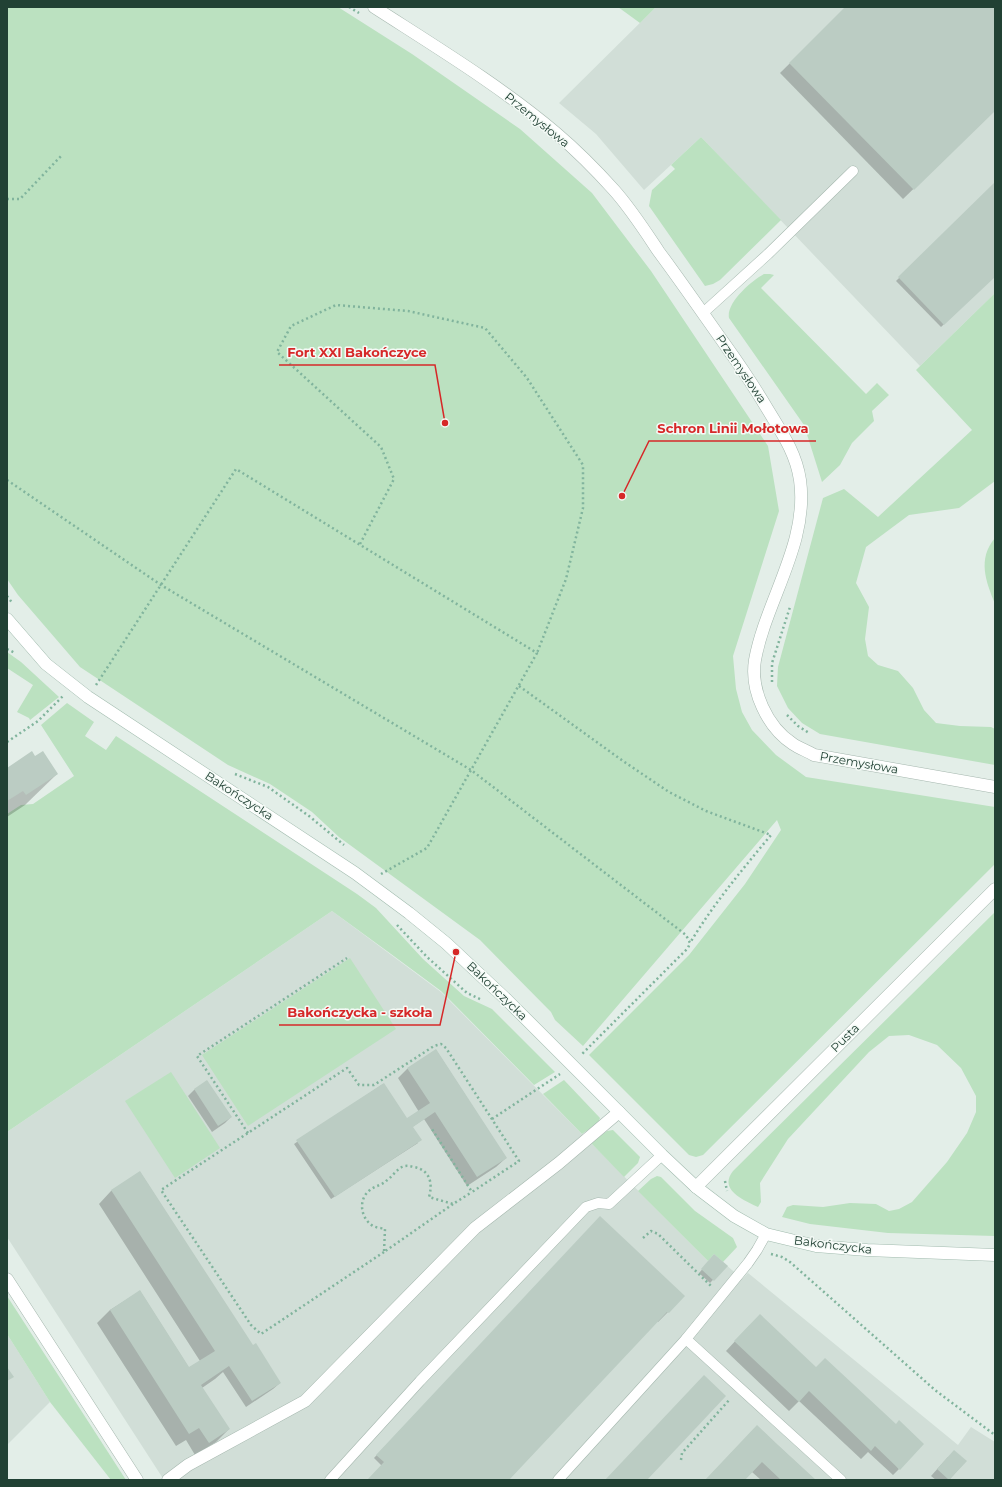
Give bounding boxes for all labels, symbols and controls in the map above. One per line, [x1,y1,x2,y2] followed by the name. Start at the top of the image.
[502,89,573,150] street label: Przemysłowa
[713,332,770,406] street label: Przemysłowa
[279,340,435,365] callout: Fort XXI Bakończyce
[287,344,427,360] text: Fort XXI Bakończyce
[649,416,816,441] callout: Schron Linii Mołotowa
[657,420,809,436] text: Schron Linii Mołotowa
[819,748,899,777] street label: Przemysłowa
[202,768,276,823] street label: Bakończycka
[464,958,531,1023] street label: Bakończycka
[279,1000,440,1025] callout: Bakończycka - szkoła
[287,1004,433,1020] text: Bakończycka - szkoła
[827,1020,862,1055] street label: Pusta
[793,1232,873,1257] street label: Bakończycka

